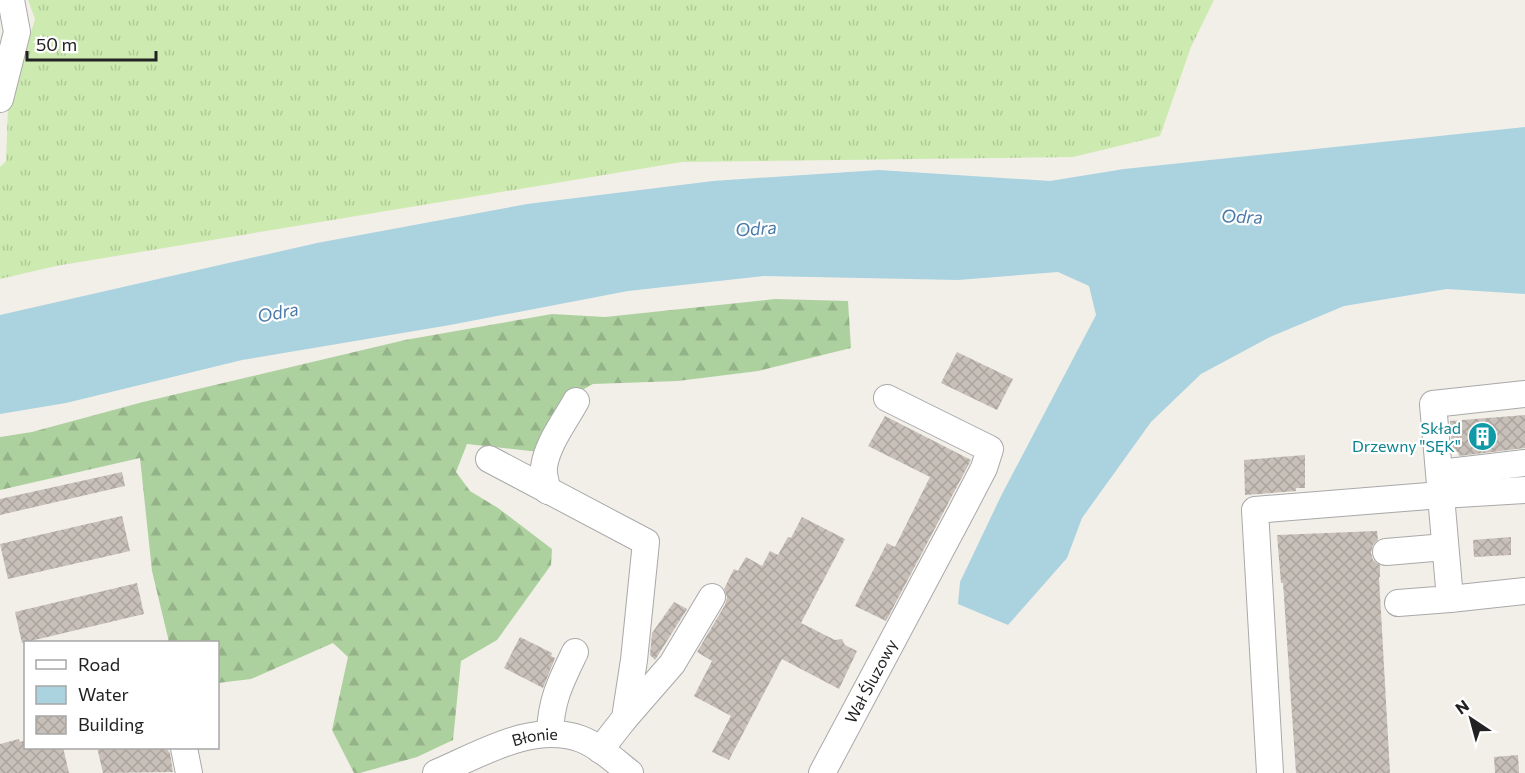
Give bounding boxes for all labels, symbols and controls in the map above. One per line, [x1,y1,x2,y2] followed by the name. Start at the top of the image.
[27,24,156,62] scale bar
[36,33,77,55] text: 50 m
[1221,204,1263,228] water label: Odra
[734,216,777,240] water label: Odra
[255,297,300,327] water label: Odra
[1352,418,1461,455] place label: Skład Drzewny "SĘK"
[1466,421,1498,453] building icon: Skład Drzewny "SĘK"
[840,636,901,726] street label: Wał Śluzowy
[24,641,219,749] legend
[78,653,120,675] text: Road
[78,683,129,705] text: Water
[1441,689,1501,749] north arrow
[1451,695,1472,718] text: N
[78,713,144,735] text: Building
[509,724,558,749] street label: Błonie

